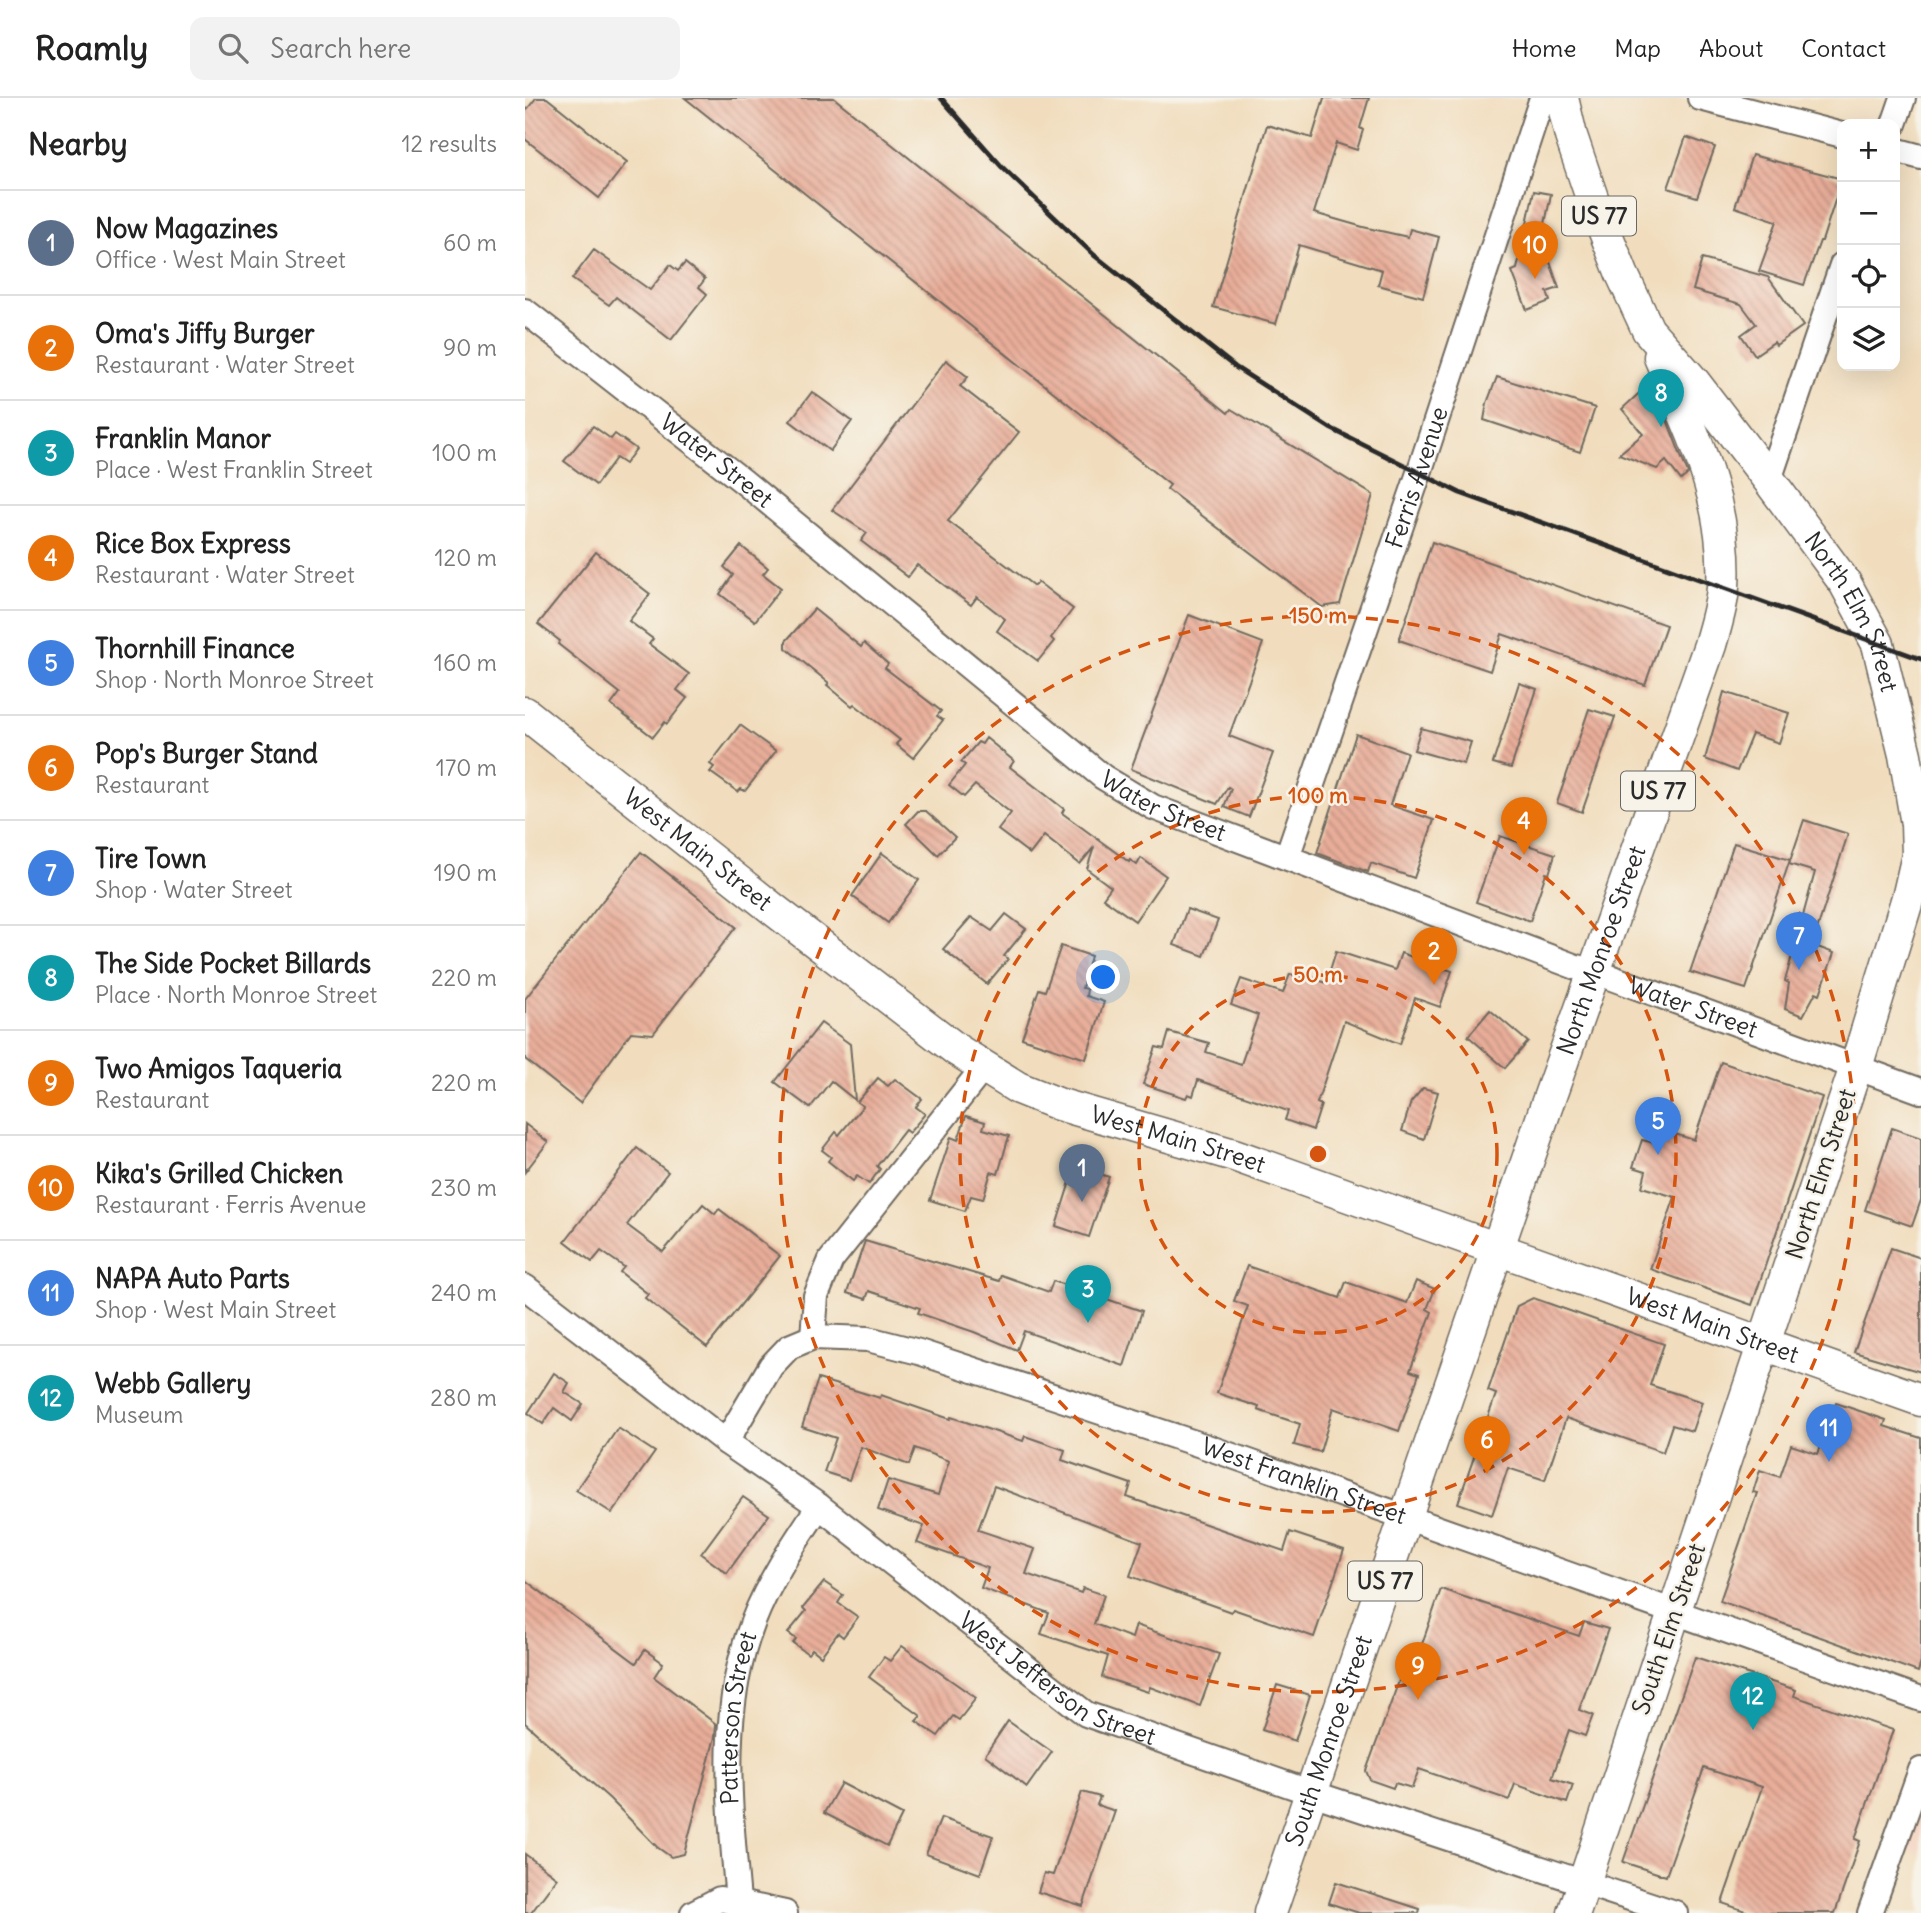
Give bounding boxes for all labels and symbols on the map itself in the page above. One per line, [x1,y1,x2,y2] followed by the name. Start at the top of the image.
[1562,197,1636,236] road number: US 77
[1512,221,1558,279] pin: 10
[1638,369,1684,427] pin: 8
[1378,403,1454,552] street label: Ferris Avenue
[655,406,779,514] street label: Water Street
[1798,525,1905,695] street label: North Elm Street
[1289,602,1347,629] text: 150 m
[1096,763,1230,847] street label: Water Street
[1621,772,1695,810] road number: US 77
[618,781,778,916] street label: West Main Street
[1288,782,1348,809] text: 100 m
[1501,797,1547,855] pin: 4
[1550,842,1652,1059] street label: North Monroe Street
[1776,912,1822,970] pin: 7
[1411,927,1457,985] pin: 2
[1086,960,1120,994] your location
[1293,961,1343,988] text: 50 m
[1625,969,1762,1044] street label: Water Street
[1778,1085,1862,1263] street label: North Elm Street
[1635,1097,1681,1155] pin: 5
[1088,1098,1270,1179] street label: West Main Street
[1306,1142,1330,1166] centre of rings
[1059,1144,1105,1202] pin: 1
[1065,1265,1111,1323] pin: 3
[1623,1280,1803,1369] street label: West Main Street
[1806,1404,1852,1462] pin: 11
[1464,1416,1510,1474] pin: 6
[1198,1430,1410,1530] street label: West Franklin Street
[1625,1539,1711,1718] street label: South Elm Street
[1348,1562,1422,1600] road number: US 77
[954,1605,1160,1751] street label: West Jefferson Street
[713,1627,762,1805] street label: Patterson Street
[1278,1631,1378,1850] street label: South Monroe Street
[1395,1642,1441,1700] pin: 9
[1730,1672,1776,1730] pin: 12

